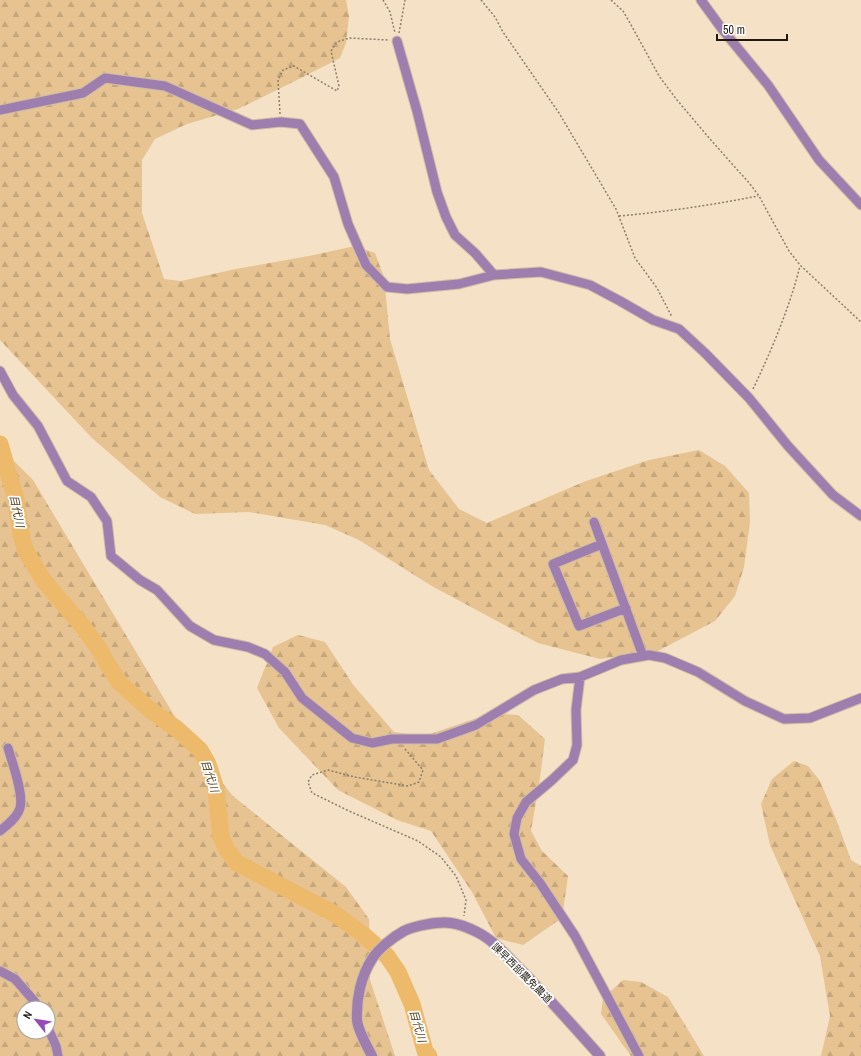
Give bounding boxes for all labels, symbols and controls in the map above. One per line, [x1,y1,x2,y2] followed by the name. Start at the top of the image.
[717,16,787,42] scale bar
[723,22,745,38] text: 50 m
[7,493,27,530] water label: 目代川
[198,758,222,795] water label: 目代川
[489,940,555,1006] street label: 諫早西部農免農道
[16,1000,56,1040] north arrow
[407,1008,430,1045] water label: 目代川
[20,1009,35,1021] text: N

